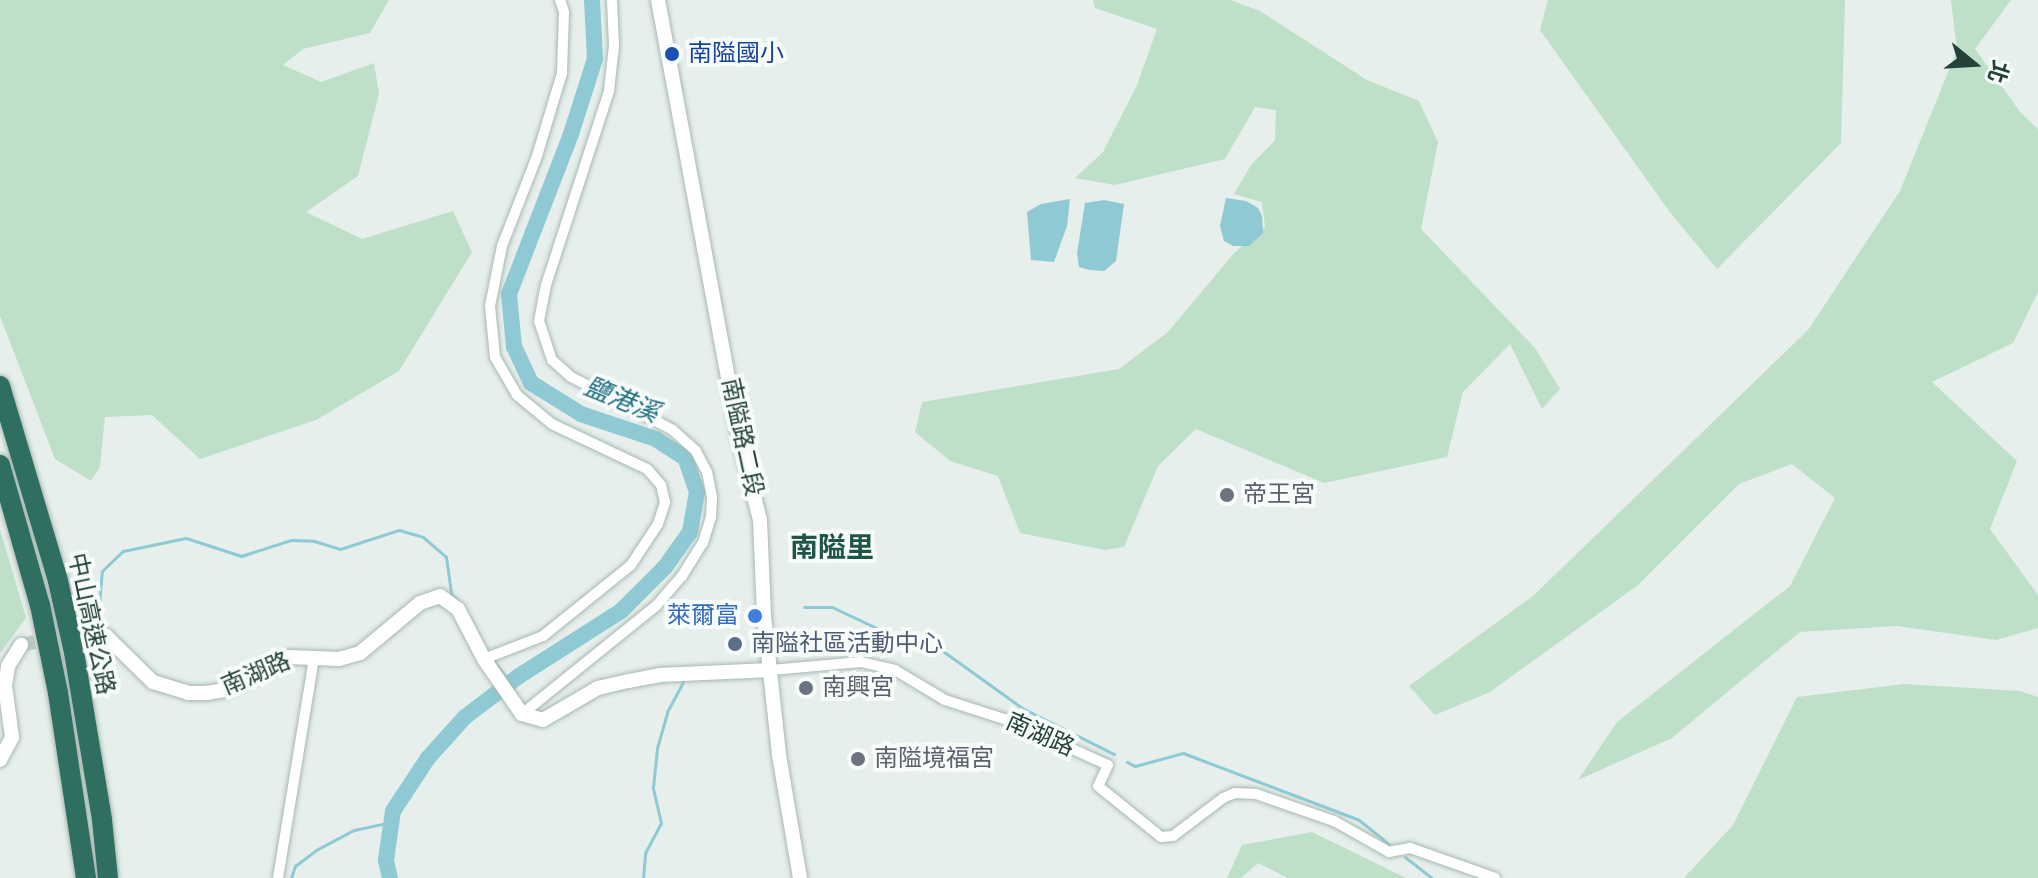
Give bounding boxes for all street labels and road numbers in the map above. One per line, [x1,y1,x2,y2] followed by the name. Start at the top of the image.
[715,375,769,499] street label: 南隘路二段
[62,551,120,697] street label: 中山高速公路
[217,647,295,701] street label: 南湖路
[1001,707,1079,763] street label: 南湖路

